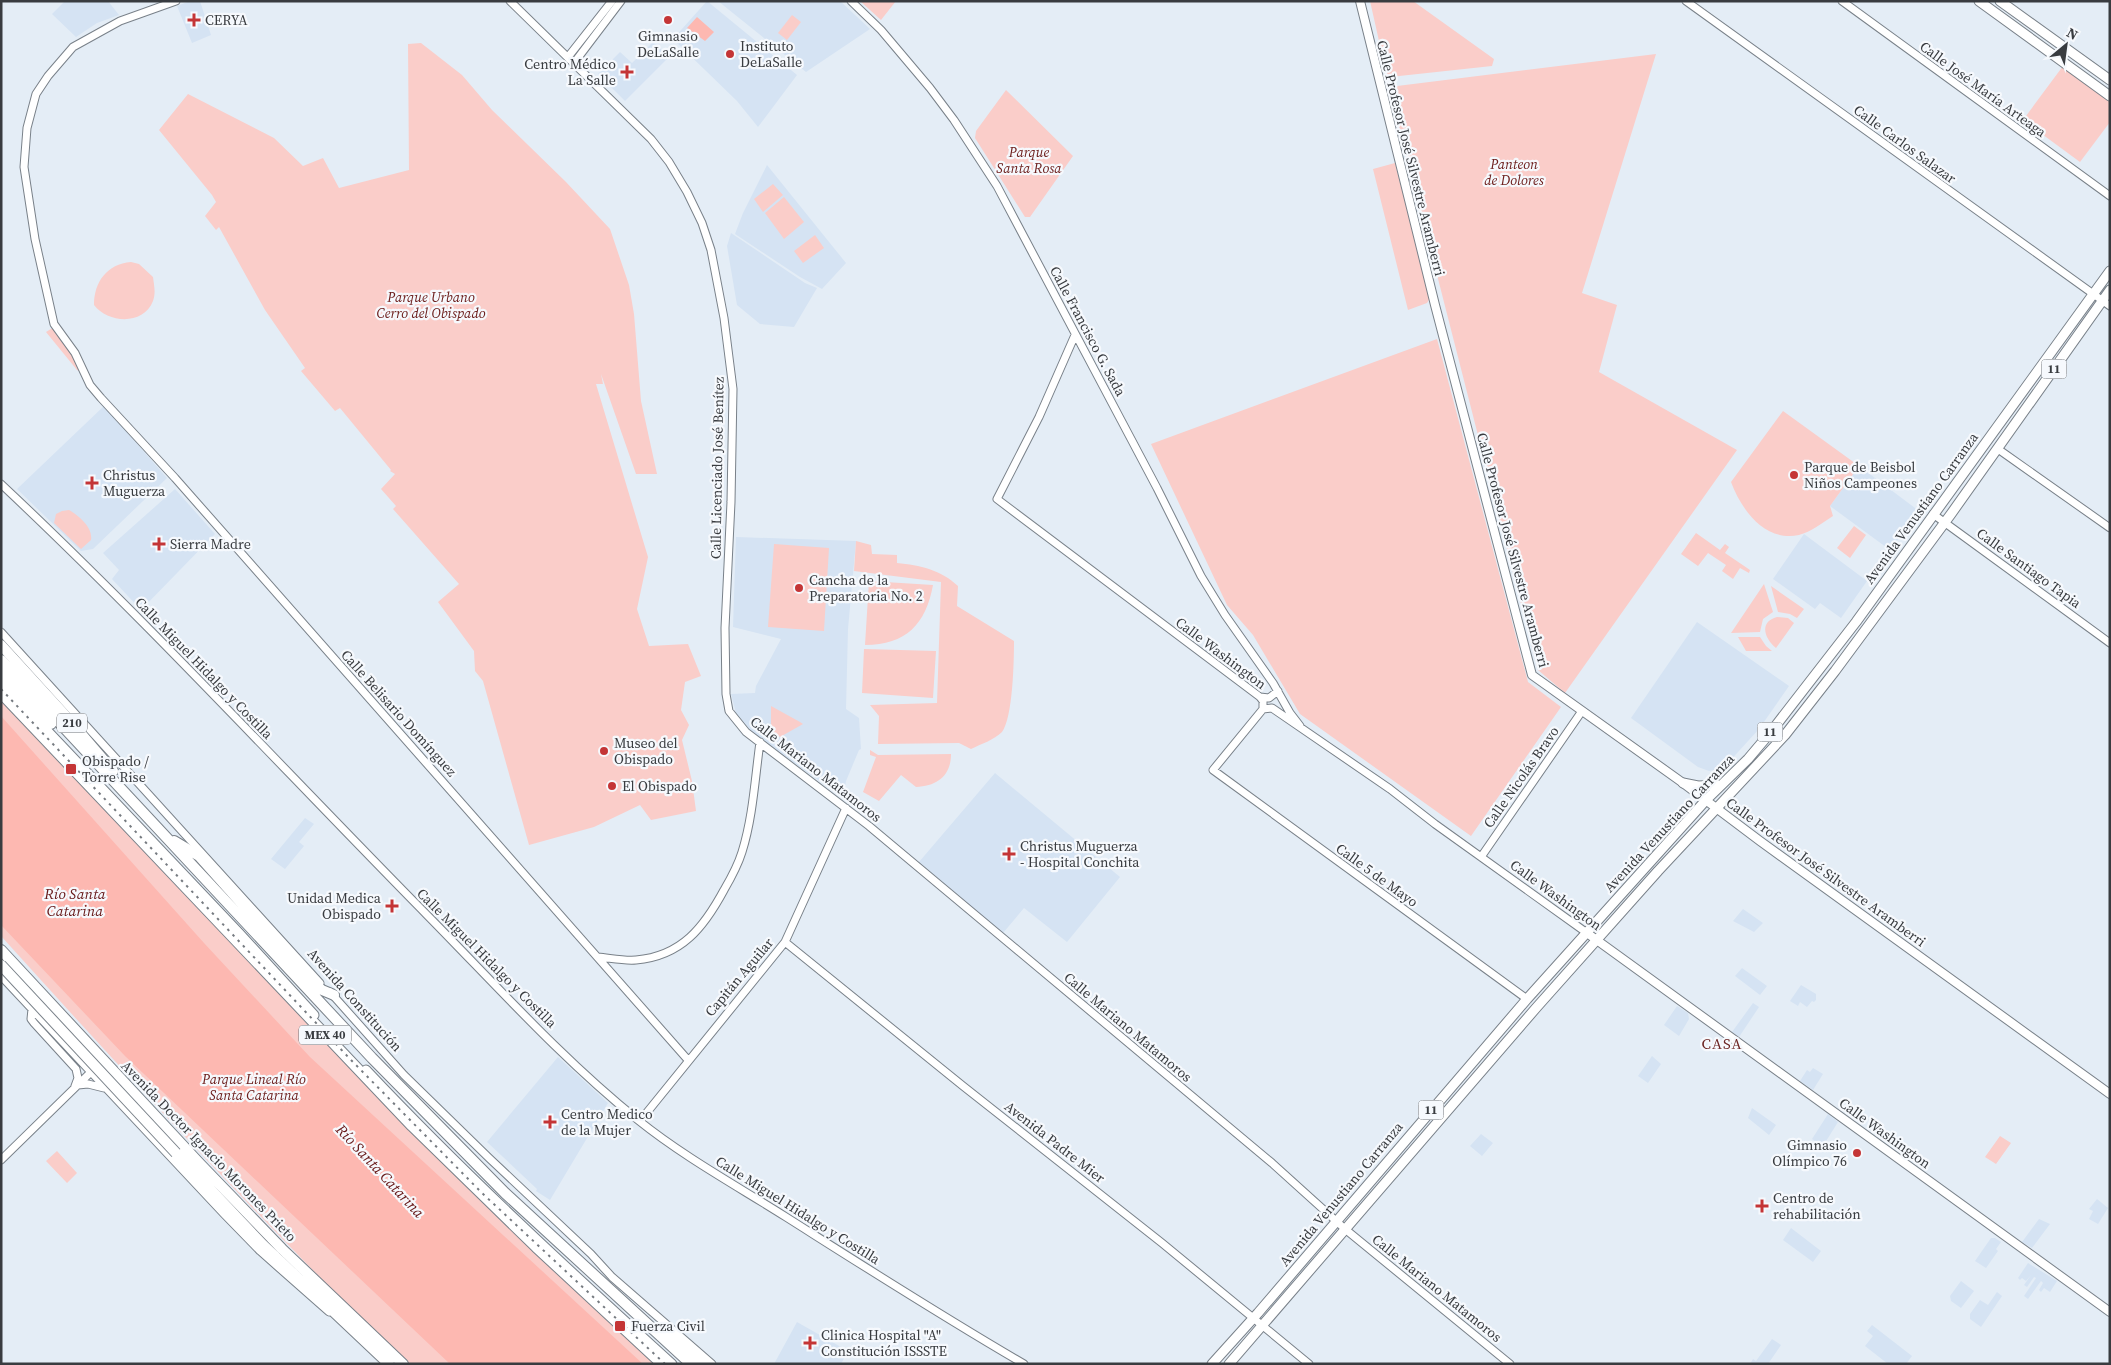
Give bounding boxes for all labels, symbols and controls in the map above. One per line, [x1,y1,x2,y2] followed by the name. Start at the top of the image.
[205,10,248,30] place label: CERYA
[187,13,201,27] marker: CERYA
[662,14,674,26] marker: Gimnasio DeLaSalle
[2041,20,2091,70] north arrow
[2063,22,2082,45] text: N
[637,26,699,62] place label: Gimnasio DeLaSalle
[740,36,802,72] place label: Instituto DeLaSalle
[1916,36,2051,142] street label: Calle José María Arteaga
[1372,38,1450,278] street label: Calle Profesor José Silvestre Aramberri
[724,48,736,60] marker: Instituto DeLaSalle
[524,54,616,90] place label: Centro Médico La Salle
[620,65,634,79] marker: Centro Médico La Salle
[1850,100,1960,188] street label: Calle Carlos Salazar
[996,142,1062,178] park label: Parque Santa Rosa
[1484,154,1545,190] park label: Panteon de Dolores
[1045,262,1131,400] street label: Calle Francisco G. Sada
[376,287,486,323] park label: Parque Urbano Cerro del Obispado
[2042,359,2066,378] road number: 11
[705,376,729,559] street label: Calle Licenciado José Benítez
[1859,427,1983,588] street label: Avenida Venustiano Carranza
[1472,430,1554,670] street label: Calle Profesor José Silvestre Aramberri
[1804,457,1917,493] place label: Parque de Beisbol Niños Campeones
[103,465,166,501] place label: Christus Muguerza
[1788,469,1800,481] marker: Parque de Beisbol Niños Campeones
[85,476,99,490] marker: Christus Muguerza
[1973,523,2086,613] street label: Calle Santiago Tapia
[170,534,251,554] place label: Sierra Madre
[152,537,166,551] marker: Sierra Madre
[809,570,923,606] place label: Cancha de la Preparatoria No. 2
[793,582,805,594] marker: Cancha de la Preparatoria No. 2
[131,593,278,744] street label: Calle Miguel Hidalgo y Costilla
[1171,612,1271,694] street label: Calle Washington
[336,645,462,781] street label: Calle Belisario Domínguez
[746,711,886,827] street label: Calle Mariano Matamoros
[57,714,87,732] road number: 210
[1478,722,1564,832] street label: Calle Nicolás Bravo
[1758,722,1782,742] road number: 11
[614,733,678,769] place label: Museo del Obispado
[598,745,610,757] marker: Museo del Obispado
[1599,749,1739,897] street label: Avenida Venustiano Carranza
[82,751,149,787] place label: Obispado / Torre Rise
[64,762,78,776] marker: Obispado / Torre Rise
[622,776,697,796] place label: El Obispado
[606,780,618,792] marker: El Obispado
[1722,793,1930,951] street label: Calle Profesor José Silvestre Aramberri
[1020,836,1140,872] place label: Christus Muguerza - Hospital Conchita
[1332,838,1422,912] street label: Calle 5 de Mayo
[1002,847,1016,861] marker: Christus Muguerza - Hospital Conchita
[1506,855,1606,935] street label: Calle Washington
[43,883,106,921] water label: Río Santa Catarina
[413,884,562,1033] street label: Calle Miguel Hidalgo y Costilla
[287,888,382,924] place label: Unidad Medica Obispado
[385,899,399,913] marker: Unidad Medica Obispado
[700,933,778,1021] street label: Capitán Aguilar
[303,944,407,1056] street label: Avenida Constitución
[1060,967,1196,1087] street label: Calle Mariano Matamoros
[299,1026,351,1044] road number: MEX 40
[1702,1033,1742,1054] district label: CASA
[117,1056,301,1246] street label: Avenida Doctor Ignacio Morones Prieto
[201,1069,306,1105] park label: Parque Lineal Río Santa Catarina
[1835,1093,1935,1173] street label: Calle Washington
[1001,1096,1110,1188] street label: Avenida Padre Mier
[1418,1100,1444,1120] road number: 11
[561,1104,653,1140] place label: Centro Medico de la Mujer
[543,1115,557,1129] marker: Centro Medico de la Mujer
[1275,1117,1408,1270] street label: Avenida Venustiano Carranza
[331,1118,429,1222] water label: Río Santa Catarina
[1772,1135,1847,1171] place label: Gimnasio Olímpico 76
[1851,1147,1863,1159] marker: Gimnasio Olímpico 76
[712,1151,885,1269] street label: Calle Miguel Hidalgo y Costilla
[1773,1188,1861,1224] place label: Centro de rehabilitación
[1755,1199,1769,1213] marker: Centro de rehabilitación
[1368,1229,1506,1347] street label: Calle Mariano Matamoros
[631,1316,705,1336] place label: Fuerza Civil
[613,1319,627,1333] marker: Fuerza Civil
[821,1325,947,1361] place label: Clinica Hospital "A" Constitución ISSSTE
[803,1336,817,1350] marker: Clinica Hospital "A" Constitución ISSSTE

